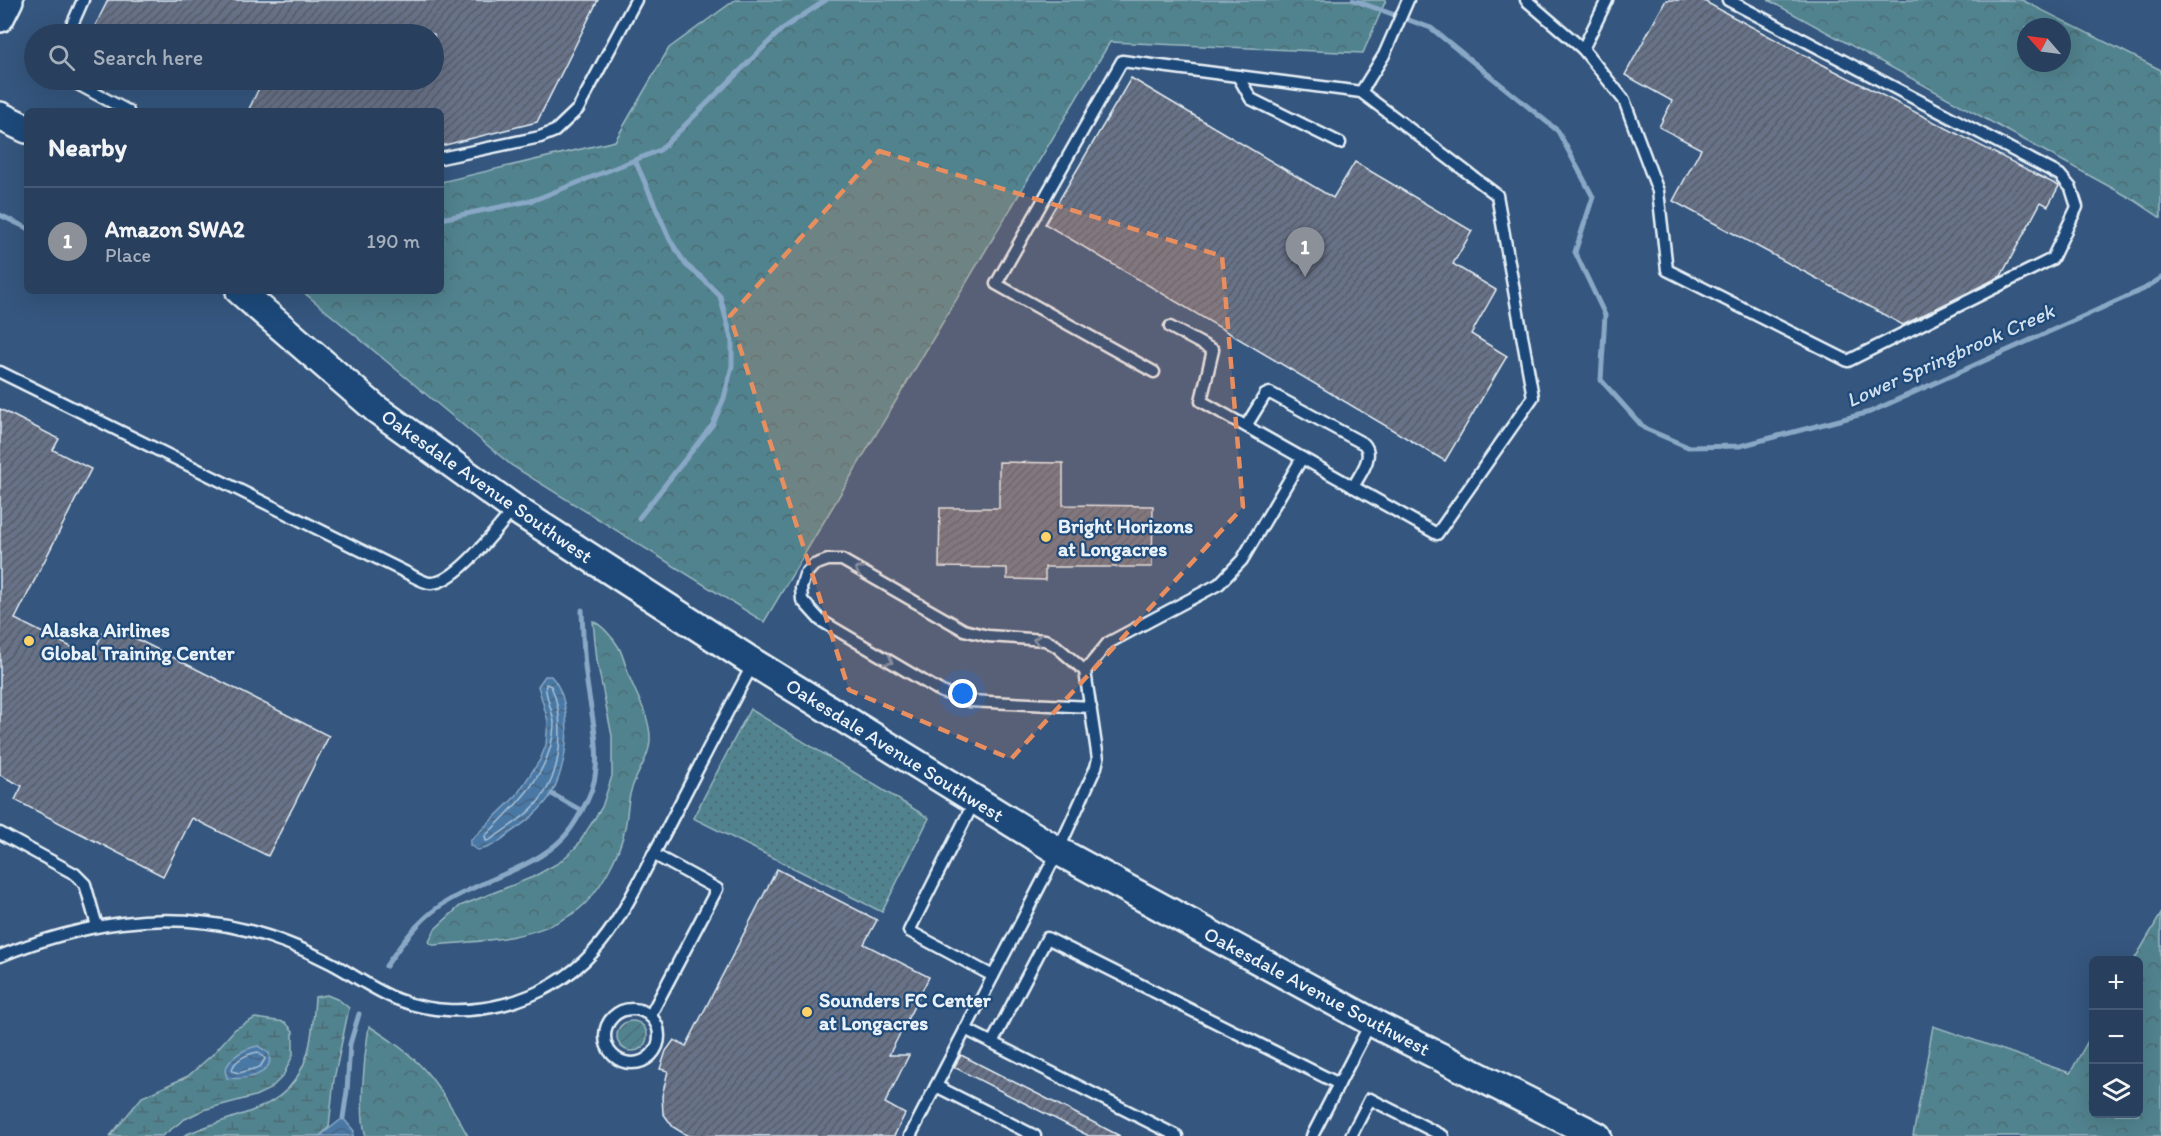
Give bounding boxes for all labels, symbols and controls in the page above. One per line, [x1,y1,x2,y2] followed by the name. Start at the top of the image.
[2017,18,2071,72] north arrow
[24,24,444,90] search box
[45,41,78,74] icon: search
[93,44,203,71] text: Search here
[48,131,127,163] text: Nearby
[105,216,244,243] text: Amazon SWA2
[1286,228,1324,277] pin: 1
[63,229,72,253] text: 1
[367,229,420,253] text: 190 m
[105,243,151,267] text: Place
[1842,297,2059,412] water label: Lower Springbrook Creek
[377,404,598,568] street label: Oakesdale Avenue Southwest
[1058,514,1193,562] place label: Bright Horizons at Longacres
[1039,530,1053,544] marker: Bright Horizons at Longacres
[855,566,865,577] one-way arrow
[40,618,235,666] place label: Alaska Airlines Global Training Center
[22,634,36,648] marker: Alaska Airlines Global Training Center
[1032,634,1042,647] one-way arrow
[883,654,893,665] one-way arrow
[782,673,1009,827] street label: Oakesdale Avenue Southwest
[948,679,977,708] your location
[1200,921,1434,1061] street label: Oakesdale Avenue Southwest
[2089,956,2143,1118] map controls
[2089,956,2143,1010] button: +
[819,988,992,1036] place label: Sounders FC Center at Longacres
[800,1005,814,1019] marker: Sounders FC Center at Longacres
[2089,1010,2143,1064] button: −
[2089,1064,2143,1118] button: layers

